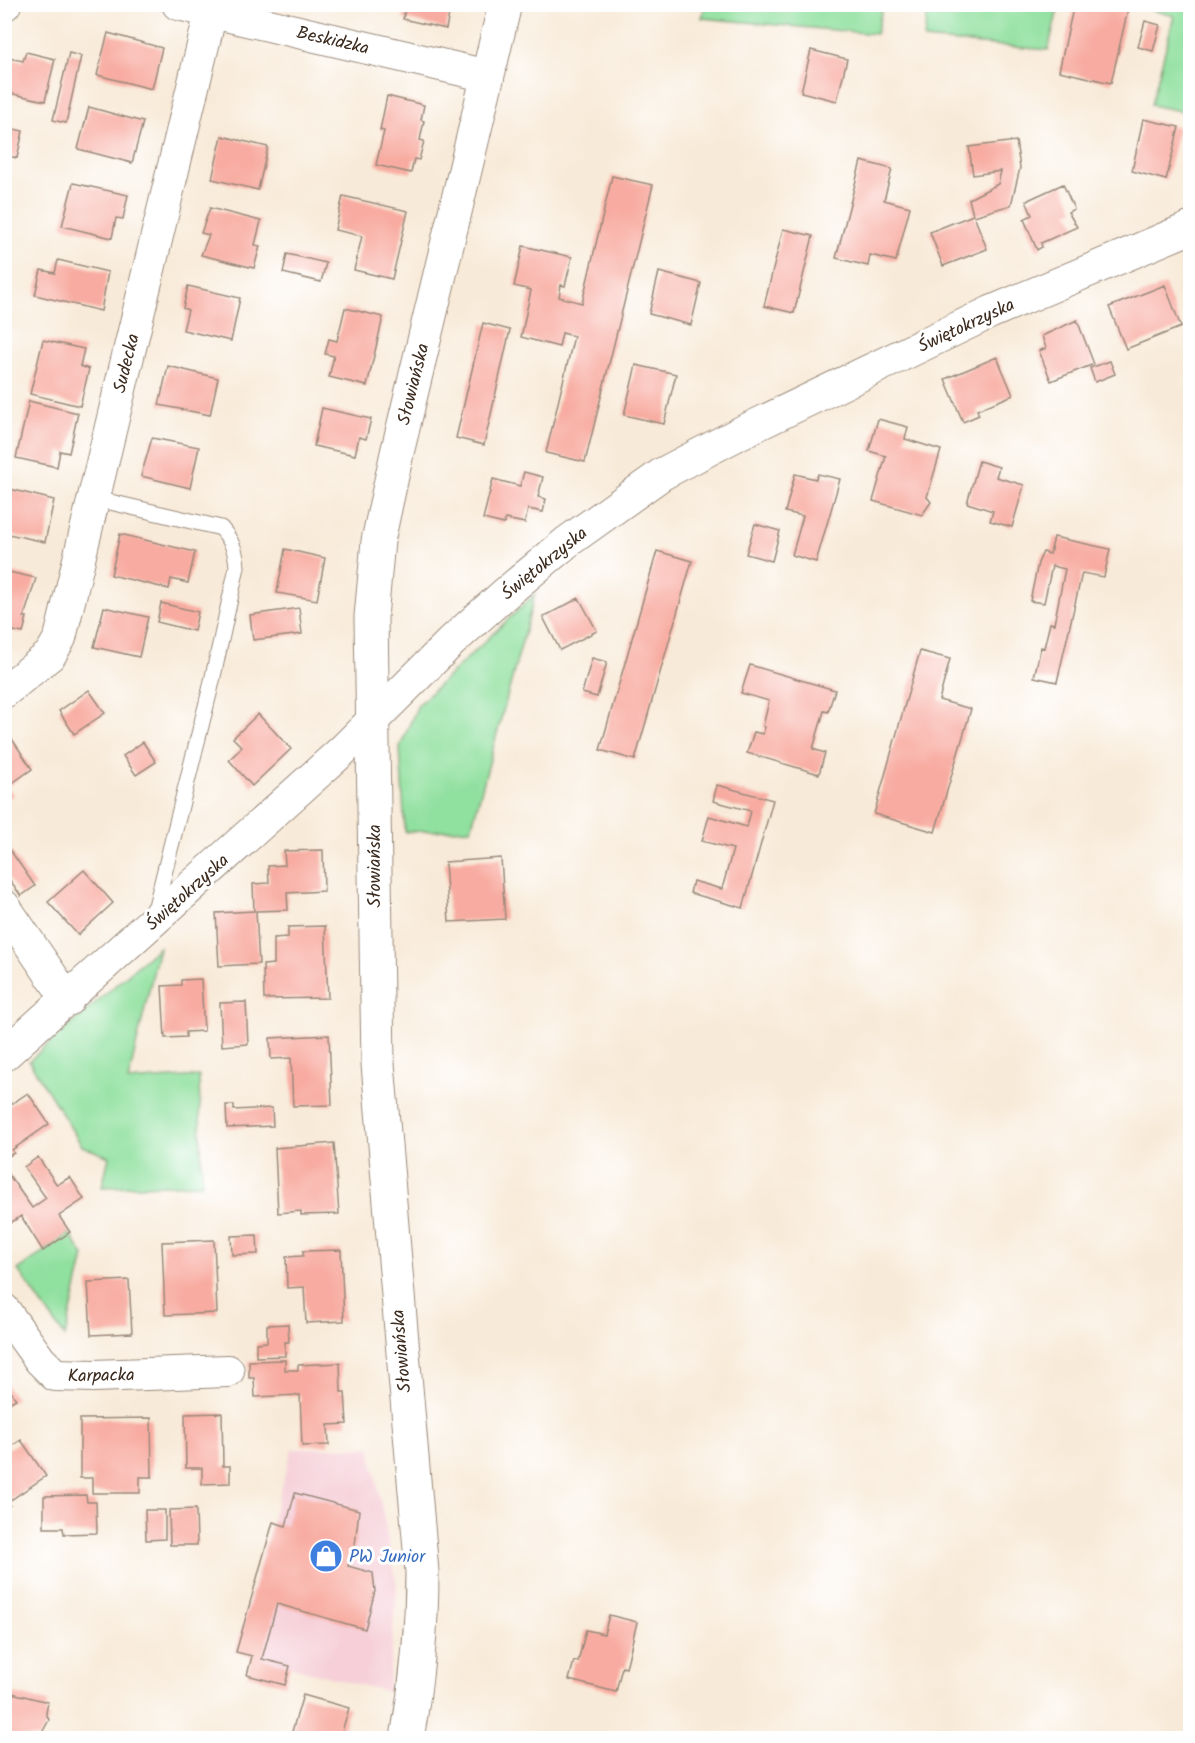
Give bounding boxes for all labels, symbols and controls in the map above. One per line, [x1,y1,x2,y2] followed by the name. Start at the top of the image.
[293,19,372,64] street label: Beskidzka
[913,291,1020,362] street label: Świętokrzyska
[106,331,149,396] street label: Sudecka
[390,340,439,428] street label: Słowiańska
[495,520,595,608] street label: Świętokrzyska
[361,824,390,908] street label: Słowiańska
[140,847,236,939] street label: Świętokrzyska
[384,1308,421,1394] street label: Słowiańska
[67,1361,135,1392] street label: Karpacka
[308,1538,344,1574] shop icon: PW Junior
[349,1543,426,1572] place label: PW Junior

